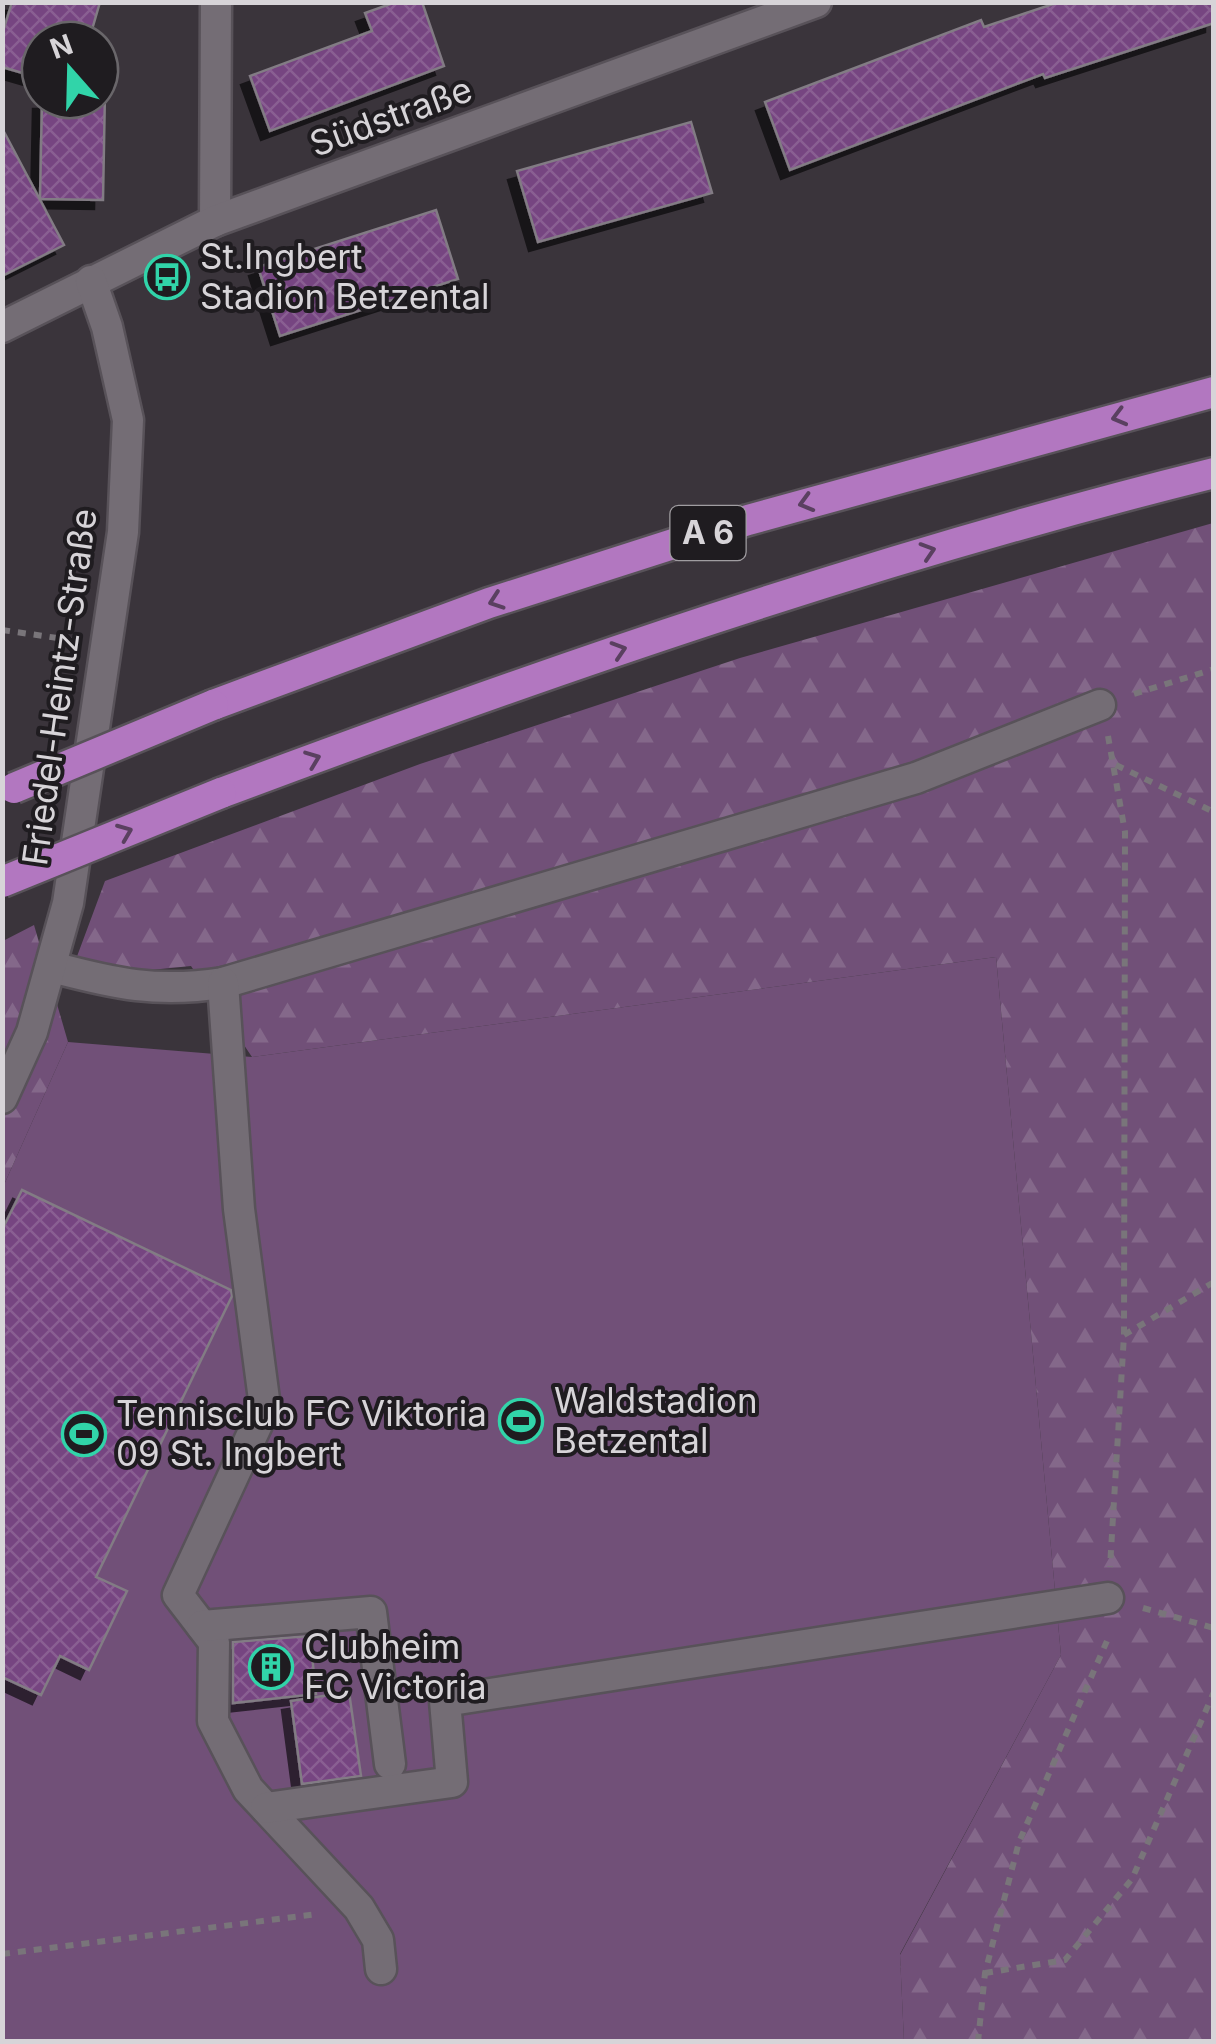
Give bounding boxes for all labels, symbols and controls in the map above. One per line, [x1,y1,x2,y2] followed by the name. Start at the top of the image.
[20,20,120,120] north arrow
[46,27,77,66] text: N
[304,67,477,165] street label: Südstraße
[200,235,490,317] place label: St.Ingbert Stadion Betzental
[144,254,190,300] bus stop icon: St.Ingbert Stadion Betzental
[1111,405,1128,426] one-way arrow
[798,491,815,512] one-way arrow
[13,506,105,868] street label: Friedel-Heintz-Straße
[670,506,746,560] road number: A 6
[919,542,936,562] one-way arrow
[489,590,506,610] one-way arrow
[609,641,626,662] one-way arrow
[303,750,320,771] one-way arrow
[115,824,133,844] one-way arrow
[554,1379,758,1461] place label: Waldstadion Betzental
[116,1392,487,1474] place label: Tennisclub FC Viktoria 09 St. Ingbert
[498,1398,544,1444] sports icon: Waldstadion Betzental
[61,1411,107,1457] sports icon: Tennisclub FC Viktoria 09 St. Ingbert
[304,1625,487,1707] place label: Clubheim FC Victoria
[248,1644,294,1690] building icon: Clubheim FC Victoria

